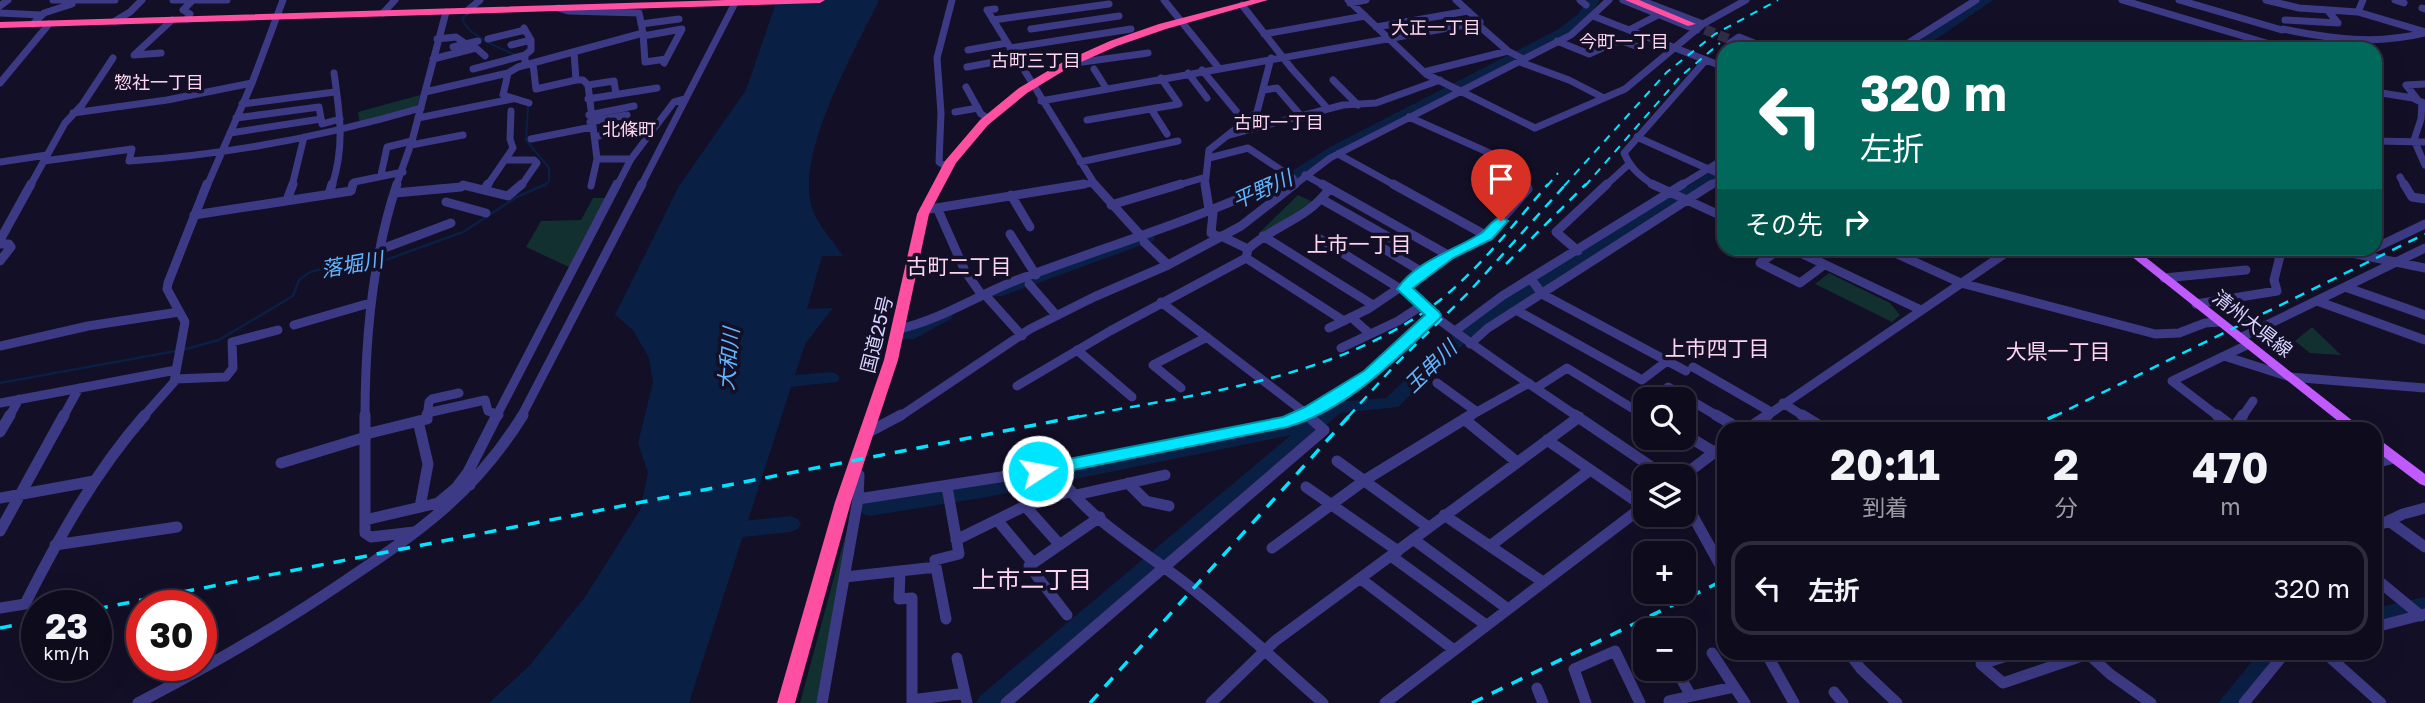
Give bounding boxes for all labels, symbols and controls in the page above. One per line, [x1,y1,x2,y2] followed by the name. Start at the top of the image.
[1391,16,1481,38] district label: 大正一丁目
[1579,30,1669,52] district label: 今町一丁目
[991,49,1081,71] district label: 古町三丁目
[1860,63,2007,122] text: 320 m
[1745,70,1836,161] icon: left
[114,71,204,93] district label: 惣社一丁目
[1234,111,1324,133] district label: 古町一丁目
[602,118,656,140] district label: 北條町
[1860,129,1924,167] text: 左折
[1471,149,1531,221] pin
[1482,160,1520,198] icon: arrive
[1228,163,1298,214] water label: 平野川
[1837,203,1875,241] icon: right
[1745,209,1823,240] text: その先
[1307,231,1412,257] district label: 上市一丁目
[319,245,387,282] water label: 落堀川
[907,253,1012,279] district label: 古町二丁目
[2208,285,2298,361] street label: 清州大県線
[855,293,897,375] street label: 国道25号
[712,324,744,392] water label: 大和川
[1398,333,1463,397] water label: 玉串川
[1665,335,1770,361] district label: 上市四丁目
[2006,338,2111,364] district label: 大県一丁目
[1633,387,1696,681] map controls
[1633,387,1696,450] button: search
[1001,434,1075,508] position arrow
[1830,439,1940,489] text: 20:11
[2053,439,2079,489] text: 2
[2192,442,2269,492] text: 470
[1633,464,1696,527] button: layers
[2220,492,2241,520] text: m
[1862,493,1908,521] text: 到着
[2055,493,2078,521] text: 分
[1633,541,1696,604] button: +
[972,564,1092,593] district label: 上市二丁目
[1749,569,1787,607] icon: left
[2274,573,2350,604] text: 320 m
[1808,575,1860,606] text: 左折
[126,590,217,681] speed limit sign: 30
[45,605,88,647] text: 23
[1633,618,1696,681] button: −
[44,642,89,664] text: km/h

